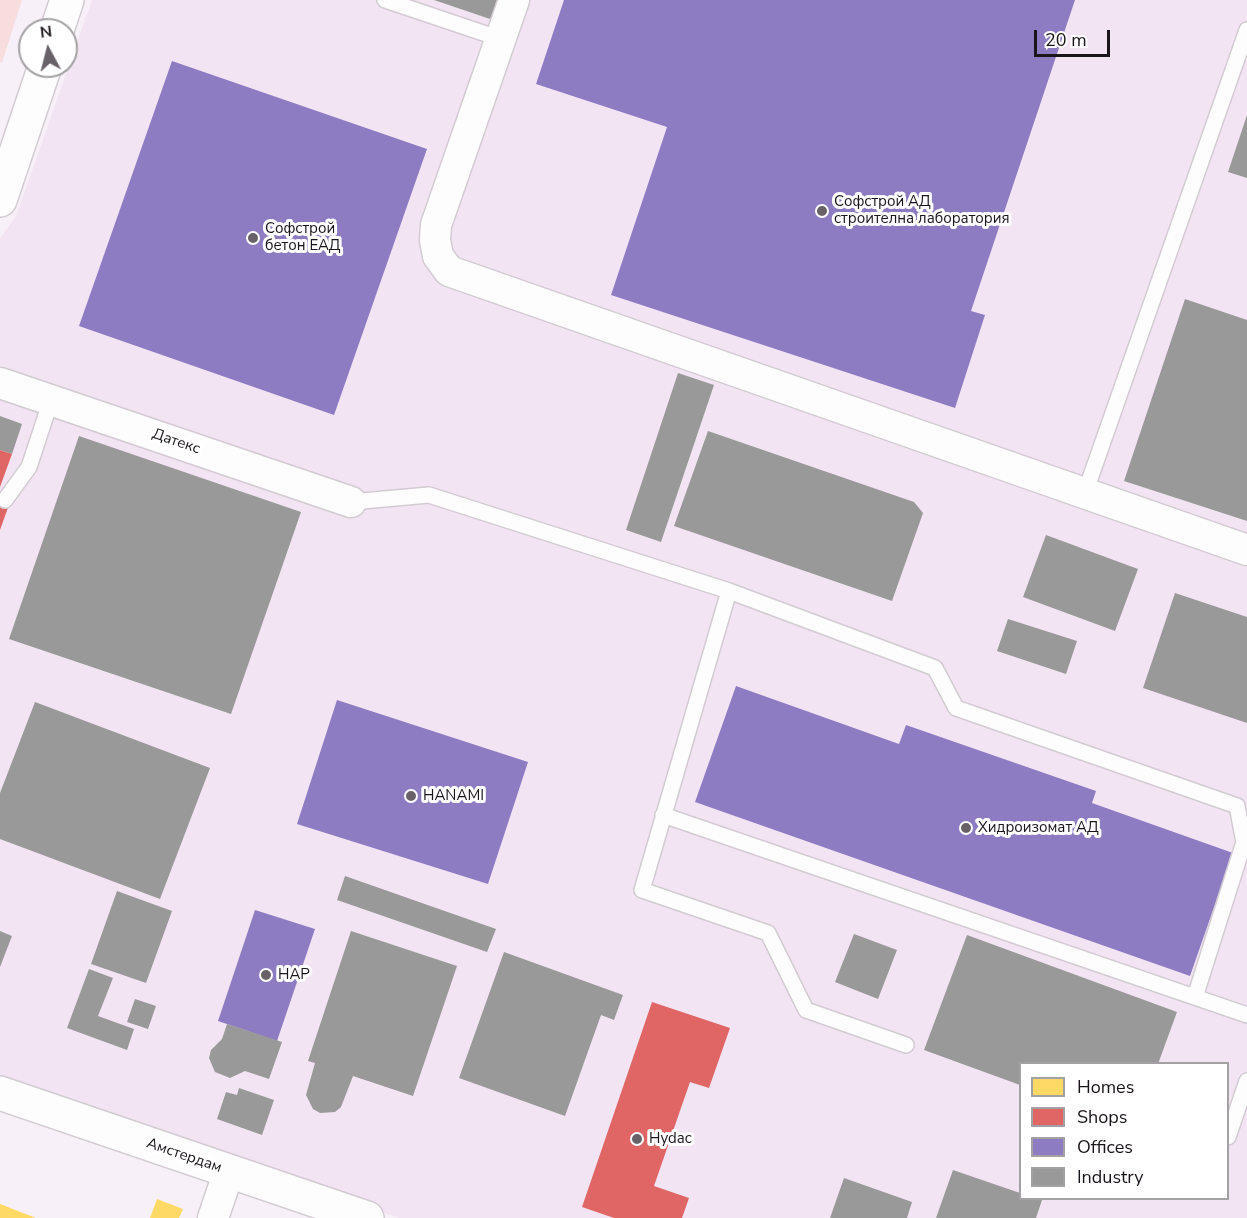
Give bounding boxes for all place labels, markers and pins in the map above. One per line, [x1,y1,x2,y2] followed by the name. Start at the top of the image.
[834,193,1010,228] place label: Софстрой АД строителна лаборатория
[815,204,829,218] marker: Софстрой АД строителна лаборатория
[265,220,341,255] place label: Софстрой бетон ЕАД
[246,231,260,245] marker: Софстрой бетон ЕАД
[423,787,484,805] place label: HANAMI
[404,789,418,803] marker: HANAMI
[978,819,1099,837] place label: Хидроизомат АД
[959,821,973,835] marker: Хидроизомат АД
[278,966,310,984] place label: НАР
[259,968,273,982] marker: НАР
[649,1130,692,1148] place label: Hydac
[630,1132,644,1146] marker: Hydac

